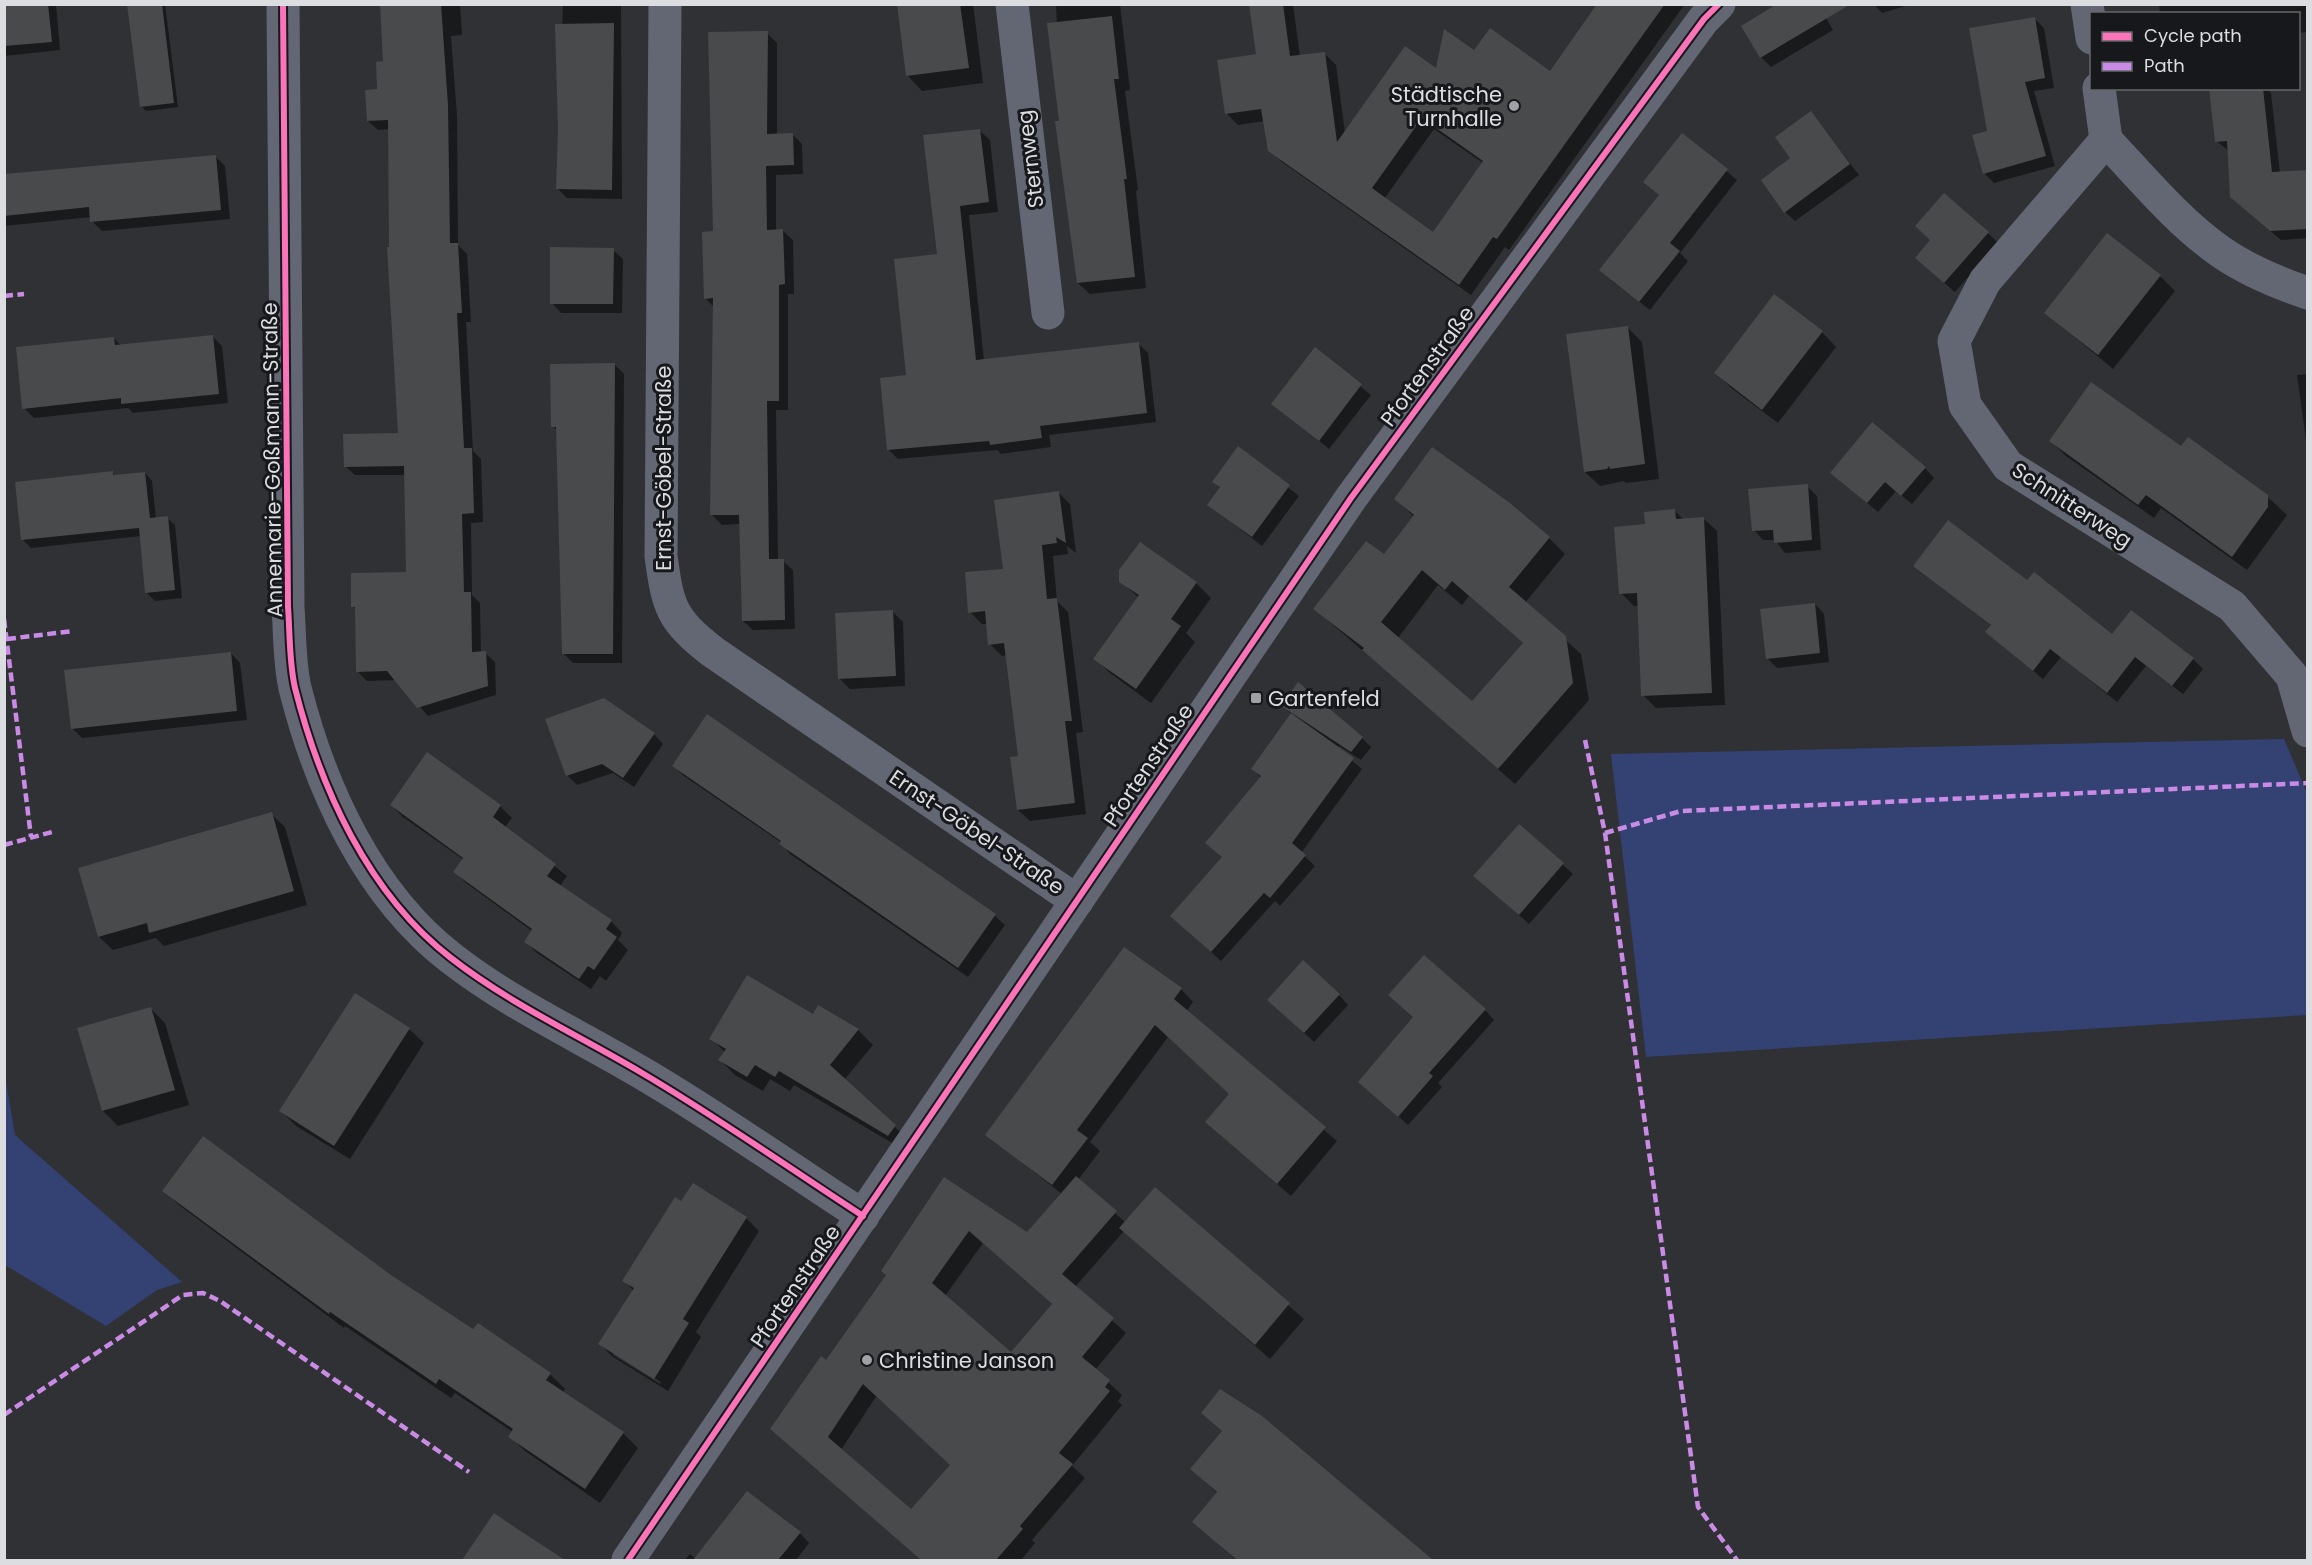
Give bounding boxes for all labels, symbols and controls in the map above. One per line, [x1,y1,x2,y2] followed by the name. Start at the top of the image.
[2090,12,2300,90] legend
[2144,23,2242,48] text: Cycle path
[2144,53,2185,78] text: Path
[1391,80,1502,133] place label: Städtische Turnhalle
[1507,99,1521,113] marker: Städtische Turnhalle
[1010,108,1050,210] street label: Sternweg
[1373,300,1481,432] street label: Pfortenstraße
[255,302,289,618] street label: Annemarie-Goßmann-Straße
[649,365,678,571] street label: Ernst-Göbel-Straße
[2006,455,2138,555] street label: Schnitterweg
[1268,684,1380,713] place label: Gartenfeld
[1249,691,1263,705] marker: Gartenfeld
[1096,698,1200,832] street label: Pfortenstraße
[884,763,1070,901] street label: Ernst-Göbel-Straße
[743,1219,847,1353] street label: Pfortenstraße
[879,1346,1054,1375] place label: Christine Janson
[860,1353,874,1367] marker: Christine Janson

